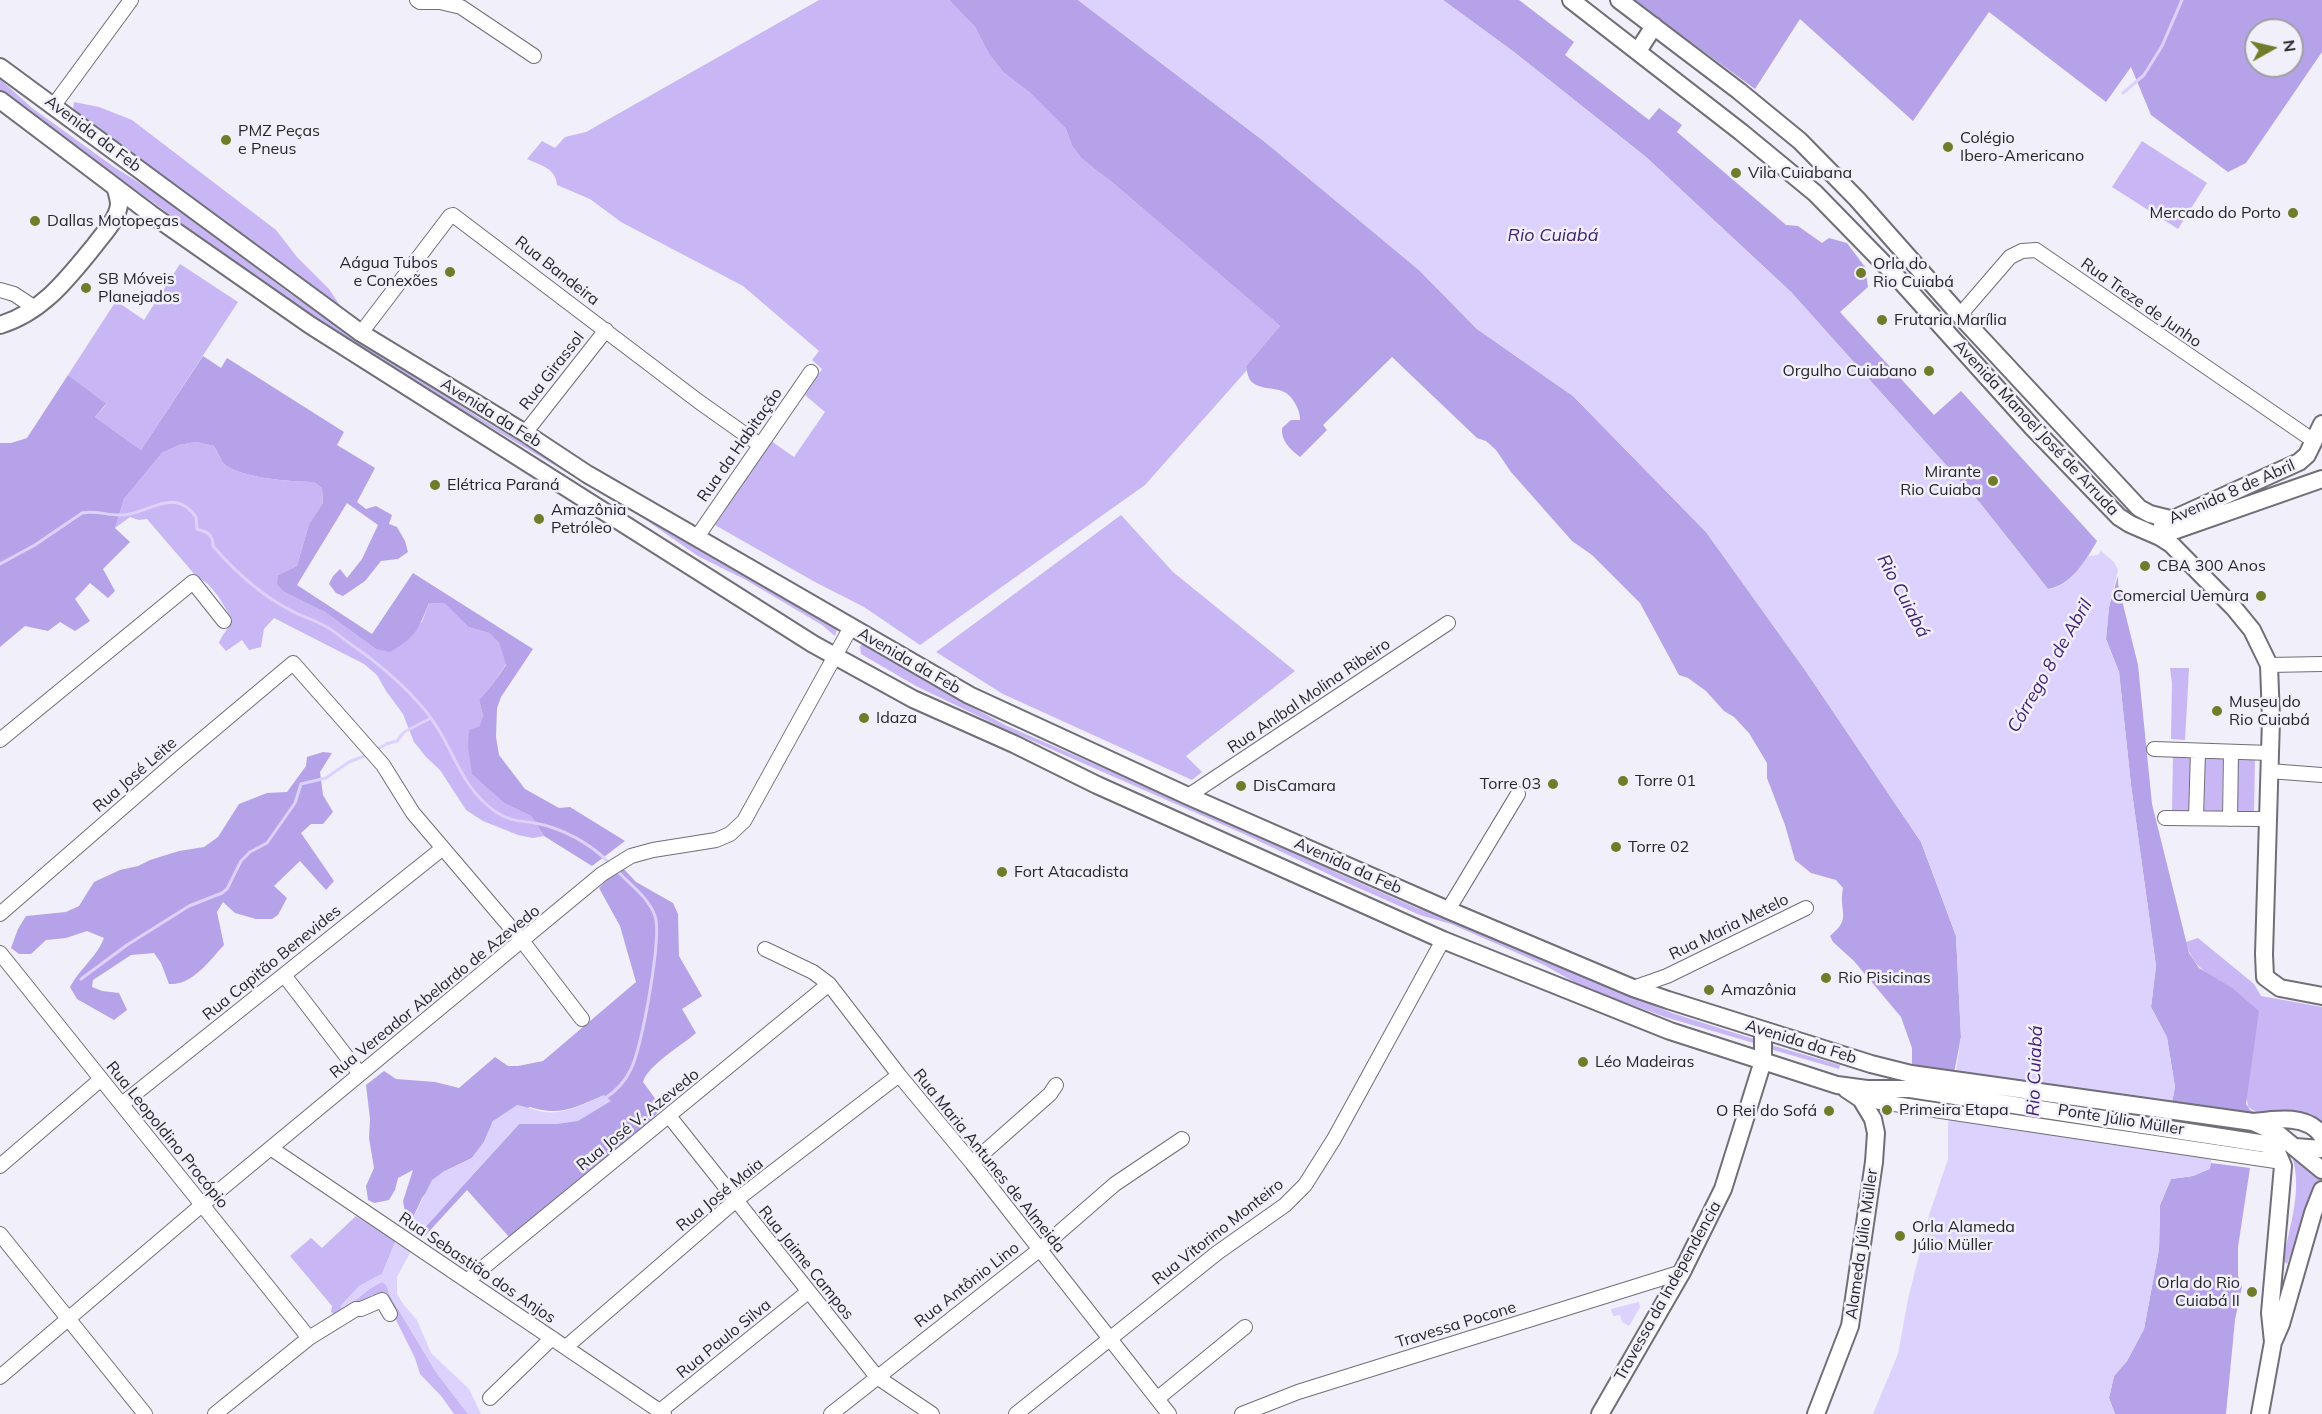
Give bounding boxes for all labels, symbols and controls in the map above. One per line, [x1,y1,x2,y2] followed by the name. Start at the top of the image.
[2244,18,2304,78] north arrow
[2279,38,2301,53] text: N
[41,92,145,176] street label: Avenida da Feb
[238,121,320,159] place label: PMZ Peças e Pneus
[1960,128,2084,166] place label: Colégio Ibero-Americano
[219,133,233,147] marker: PMZ Peças e Pneus
[1941,140,1955,154] marker: Colégio Ibero-Americano
[1748,163,1852,183] place label: Vila Cuiabana
[1729,166,1743,180] marker: Vila Cuiabana
[2150,203,2281,223] place label: Mercado do Porto
[2286,206,2300,220] marker: Mercado do Porto
[47,211,179,231] place label: Dallas Motopeças
[28,214,42,228] marker: Dallas Motopeças
[1508,225,1598,247] water label: Rio Cuiabá
[511,232,603,310] street label: Rua Bandeira
[340,253,438,291] place label: Aágua Tubos e Conexões
[1873,254,1954,292] place label: Orla do Rio Cuiabá
[2077,254,2205,352] street label: Rua Treze de Junho
[443,265,457,279] marker: Aágua Tubos e Conexões
[1854,266,1868,280] marker: Orla do Rio Cuiabá
[98,269,180,307] place label: SB Móveis Planejados
[79,281,93,295] marker: SB Móveis Planejados
[1894,310,2007,330] place label: Frutaria Marília
[1875,313,1889,327] marker: Frutaria Marília
[516,328,588,414] street label: Rua Girassol
[1950,336,2122,520] street label: Avenida Manoel José de Arruda
[1782,361,1917,381] place label: Orgulho Cuiabano
[1922,364,1936,378] marker: Orgulho Cuiabano
[437,374,545,452] street label: Avenida da Feb
[694,384,786,506] street label: Rua da Habitação
[2166,456,2298,528] street label: Avenida 8 de Abril
[1900,462,1981,500] place label: Mirante Rio Cuiaba
[1986,474,2000,488] marker: Mirante Rio Cuiaba
[447,475,560,495] place label: Elétrica Paraná
[428,478,442,492] marker: Elétrica Paraná
[551,500,626,538] place label: Amazônia Petróleo
[532,512,546,526] marker: Amazônia Petróleo
[1872,551,1934,641] water label: Rio Cuiabá
[2157,556,2266,576] place label: CBA 300 Anos
[2138,559,2152,573] marker: CBA 300 Anos
[2113,586,2249,606] place label: Comercial Uemura
[2254,589,2268,603] marker: Comercial Uemura
[2003,595,2097,737] water label: Córrego 8 de Abril
[854,624,964,698] street label: Avenida da Feb
[1224,634,1394,758] street label: Rua Aníbal Molina Ribeiro
[2229,692,2310,730] place label: Museu do Rio Cuiabá
[2210,704,2224,718] marker: Museu do Rio Cuiabá
[876,708,917,728] place label: Idaza
[857,711,871,725] marker: Idaza
[89,733,181,817] street label: Rua José Leite
[1635,771,1696,791] place label: Torre 01
[1480,774,1541,794] place label: Torre 03
[1616,774,1630,788] marker: Torre 01
[1253,776,1336,796] place label: DisCamara
[1546,777,1560,791] marker: Torre 03
[1234,779,1248,793] marker: DisCamara
[1291,834,1405,898] street label: Avenida da Feb
[1628,837,1689,857] place label: Torre 02
[1609,840,1623,854] marker: Torre 02
[1014,862,1129,882] place label: Fort Atacadista
[995,865,1009,879] marker: Fort Atacadista
[1666,890,1792,964] street label: Rua Maria Metelo
[199,901,345,1025] street label: Rua Capitão Benevides
[326,901,544,1083] street label: Rua Vereador Abelardo de Azevedo
[1838,968,1931,988] place label: Rio Pisicinas
[1819,971,1833,985] marker: Rio Pisicinas
[1721,980,1796,1000] place label: Amazônia
[1702,983,1716,997] marker: Amazônia
[1743,1016,1859,1068] street label: Avenida da Feb
[2023,1025,2047,1117] water label: Rio Cuiabá
[1595,1052,1694,1072] place label: Léo Madeiras
[1576,1055,1590,1069] marker: Léo Madeiras
[102,1058,232,1212] street label: Rua Leopoldino Procópio
[573,1065,703,1175] street label: Rua José V. Azevedo
[909,1065,1069,1257] street label: Rua Maria Antunes de Almeida
[1899,1100,2009,1120] place label: Primeira Etapa
[1716,1101,1817,1121] place label: O Rei do Sofá
[2057,1101,2185,1139] street label: Ponte Júlio Müller
[1880,1103,1894,1117] marker: Primeira Etapa
[1822,1104,1836,1118] marker: O Rei do Sofá
[673,1154,767,1236] street label: Rua José Maia
[1842,1167,1882,1321] street label: Alameda Júlio Müller
[1149,1175,1287,1289] street label: Rua Vitorino Monteiro
[1611,1198,1725,1384] street label: Travessa da Independencia
[754,1202,858,1324] street label: Rua Jaime Campos
[395,1208,559,1328] street label: Rua Sebastião dos Anjos
[1912,1217,2015,1255] place label: Orla Alameda Júlio Müller
[1893,1229,1907,1243] marker: Orla Alameda Júlio Müller
[911,1238,1023,1332] street label: Rua Antônio Lino
[2157,1273,2240,1311] place label: Orla do Rio Cuiabá II
[2245,1285,2259,1299] marker: Orla do Rio Cuiabá II
[673,1295,775,1383] street label: Rua Paulo Silva
[1394,1298,1518,1352] street label: Travessa Pocone

